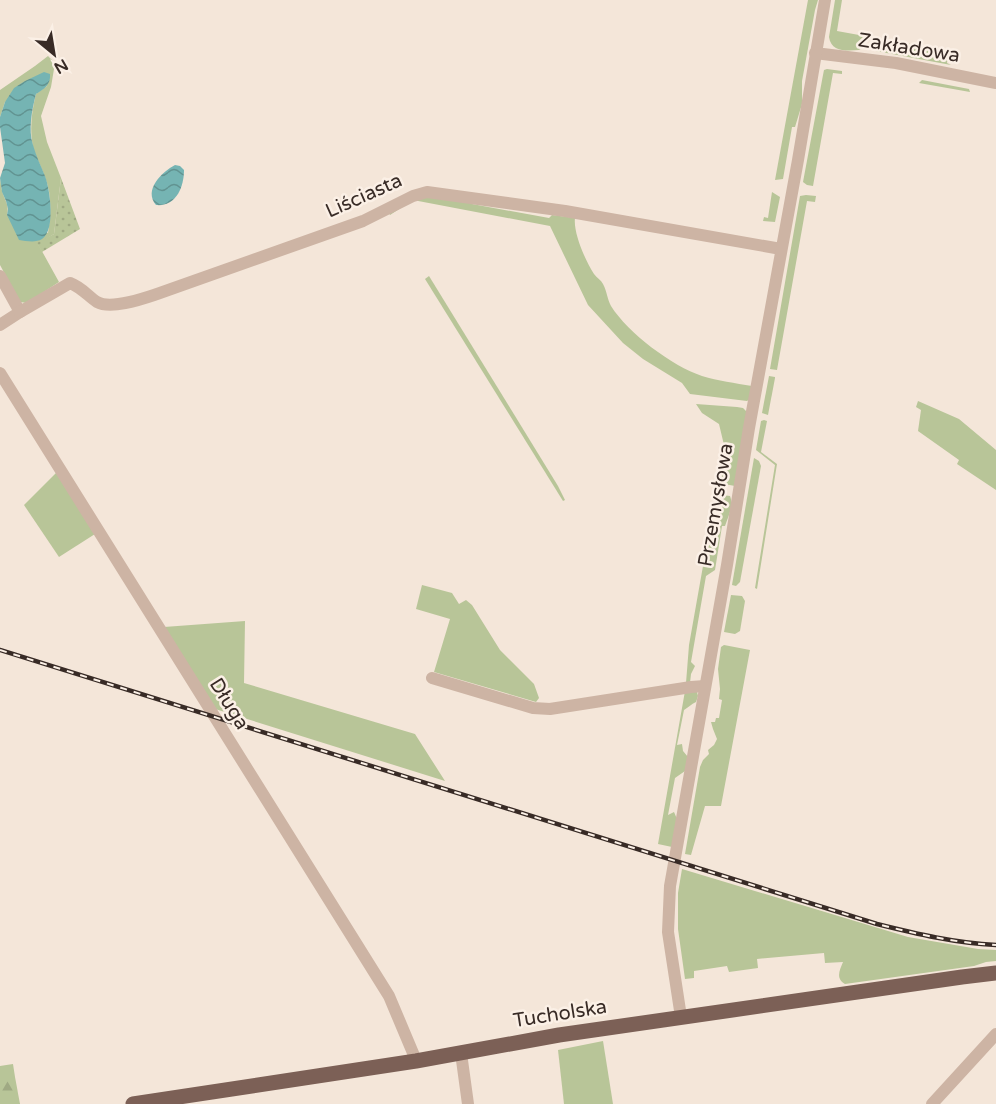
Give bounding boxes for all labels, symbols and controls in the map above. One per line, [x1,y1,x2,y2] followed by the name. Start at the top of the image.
[24,24,84,84] north arrow
[856,28,962,68] street label: Zakładowa
[50,54,72,78] text: N
[322,168,406,224] street label: Liściasta
[693,441,739,569] street label: Przemysłowa
[204,674,254,734] street label: Długa
[511,995,609,1033] street label: Tucholska

